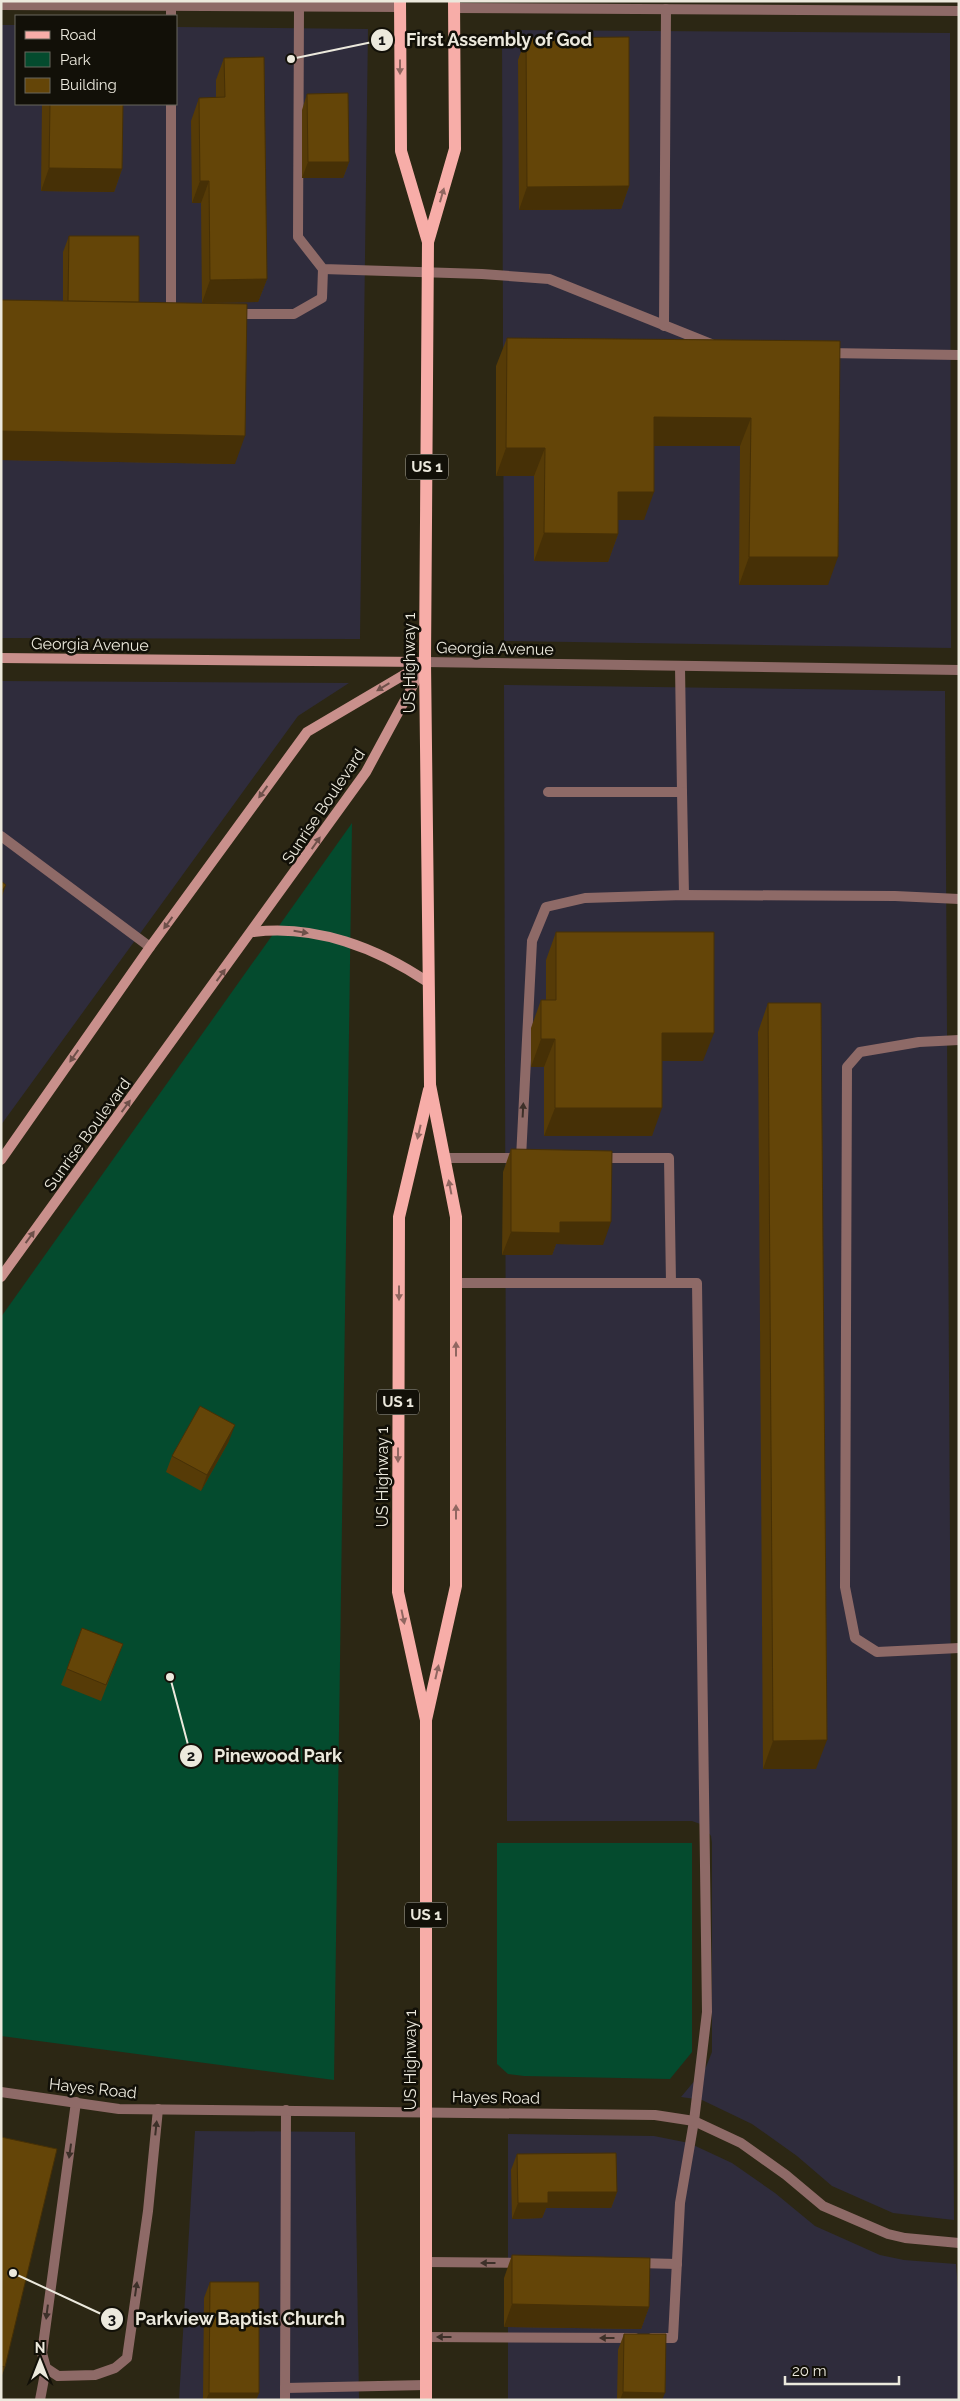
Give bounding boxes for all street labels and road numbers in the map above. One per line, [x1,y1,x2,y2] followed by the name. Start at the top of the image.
[406,454,448,480] road number: US 1
[400,613,419,713] street label: US Highway 1
[31,634,149,655] street label: Georgia Avenue
[436,638,554,659] street label: Georgia Avenue
[278,745,369,867] street label: Sunrise Boulevard
[40,1074,135,1194] street label: Sunrise Boulevard
[377,1390,419,1414] road number: US 1
[373,1427,392,1527] street label: US Highway 1
[405,1902,447,1928] road number: US 1
[401,2010,420,2110] street label: US Highway 1
[48,2074,138,2103] street label: Hayes Road
[452,2087,540,2108] street label: Hayes Road

